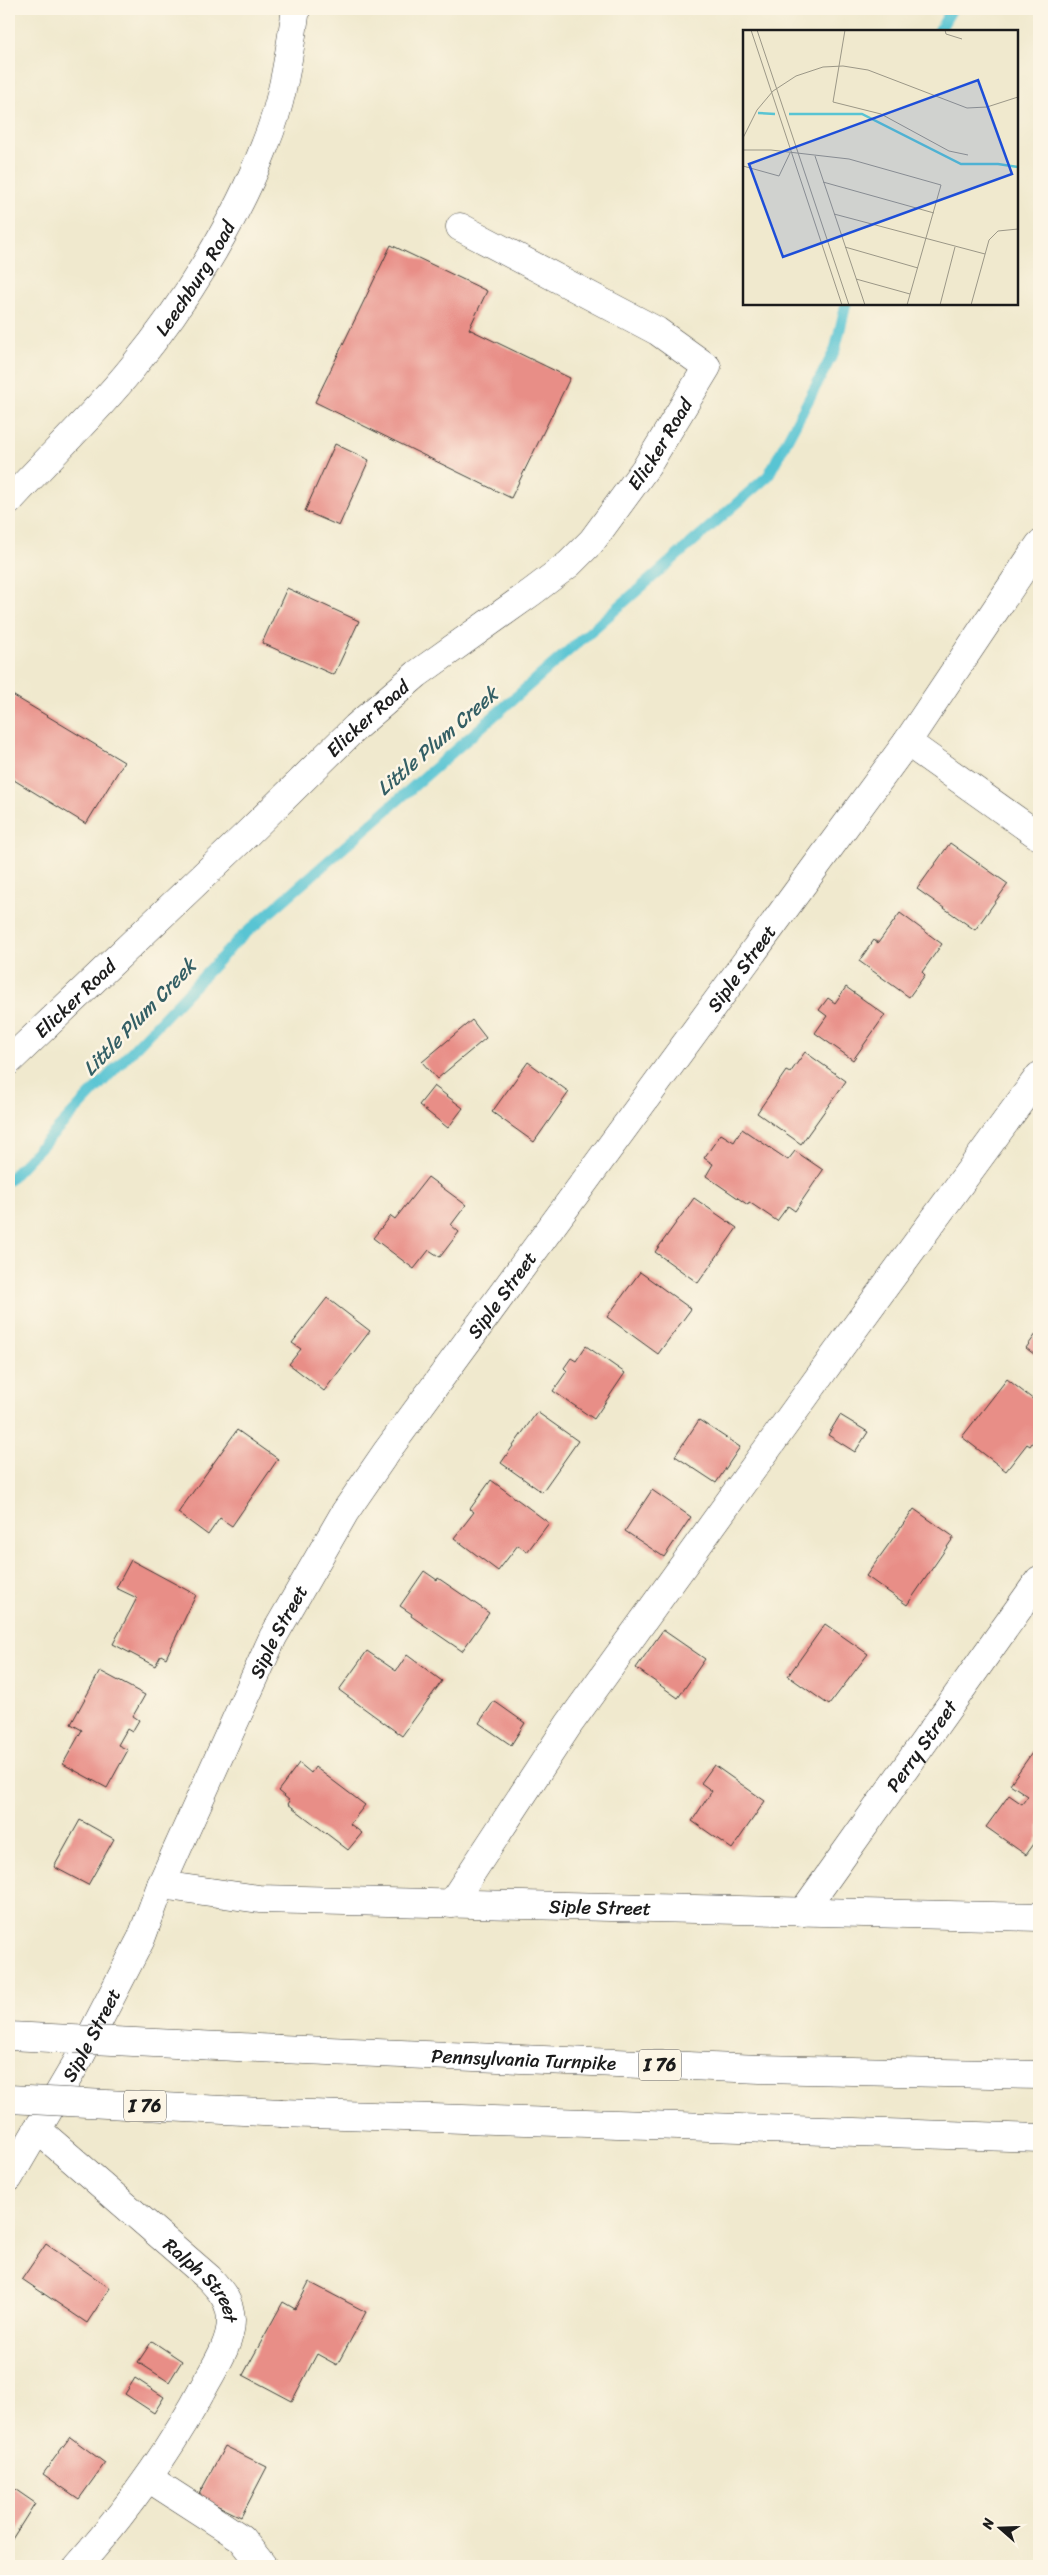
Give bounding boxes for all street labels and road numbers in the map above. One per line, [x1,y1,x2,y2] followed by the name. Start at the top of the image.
[146,213,245,343] street label: Leechburg Road
[618,391,702,497] street label: Elicker Road
[318,671,418,765] street label: Elicker Road
[698,917,785,1019] street label: Siple Street
[26,950,125,1046] street label: Elicker Road
[459,1244,546,1346] street label: Siple Street
[240,1579,317,1684] street label: Siple Street
[877,1692,967,1799] street label: Perry Street
[549,1890,651,1925] street label: Siple Street
[53,1982,130,2088] street label: Siple Street
[431,2039,617,2080] street label: Pennsylvania Turnpike
[639,2050,681,2080] road number: I 76
[124,2090,166,2122] road number: I 76
[156,2229,247,2325] street label: Ralph Street

